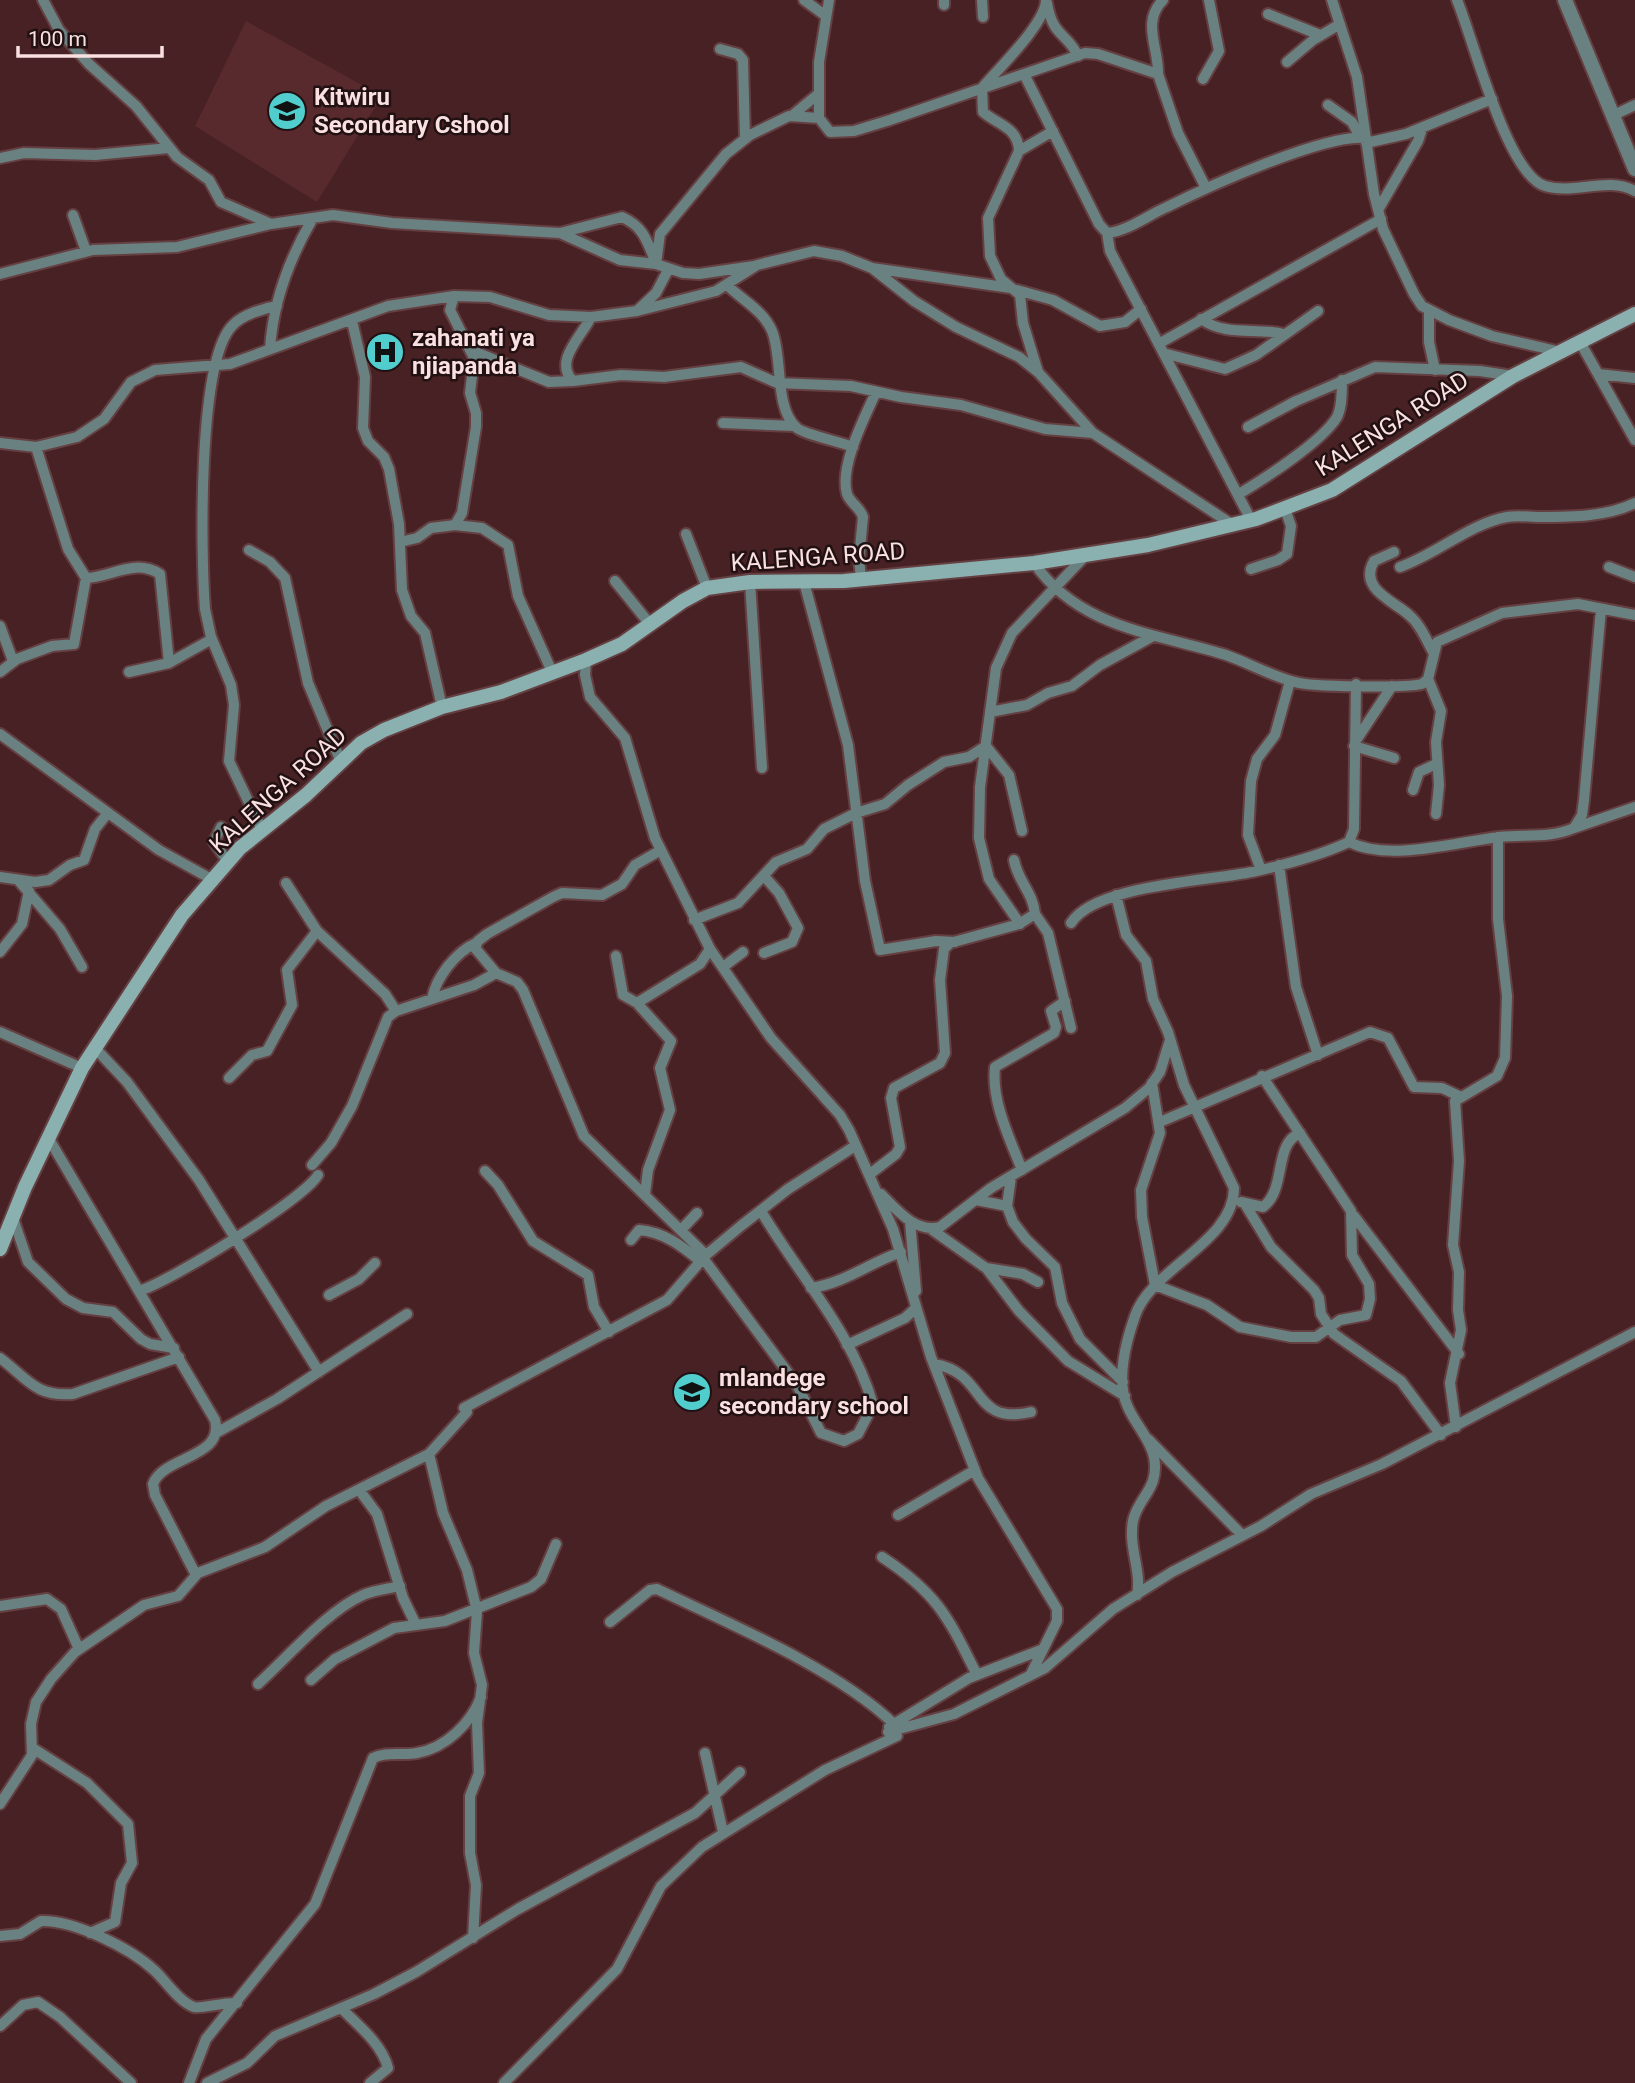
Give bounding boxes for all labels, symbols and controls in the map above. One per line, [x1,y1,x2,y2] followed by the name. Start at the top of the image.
[18,14,161,58] scale bar
[28,27,87,51] text: 100 m
[314,83,510,139] place label: Kitwiru Secondary Cshool
[266,90,308,132] school or university icon: Kitwiru Secondary Cshool
[412,324,535,380] place label: zahanati ya njiapanda
[364,331,406,373] hospital icon: zahanati ya njiapanda
[1310,366,1474,482] street label: KALENGA ROAD
[730,537,906,577] street label: KALENGA ROAD
[204,721,352,859] street label: KALENGA ROAD
[719,1364,909,1420] place label: mlandege secondary school
[671,1371,713,1413] school or university icon: mlandege secondary school

